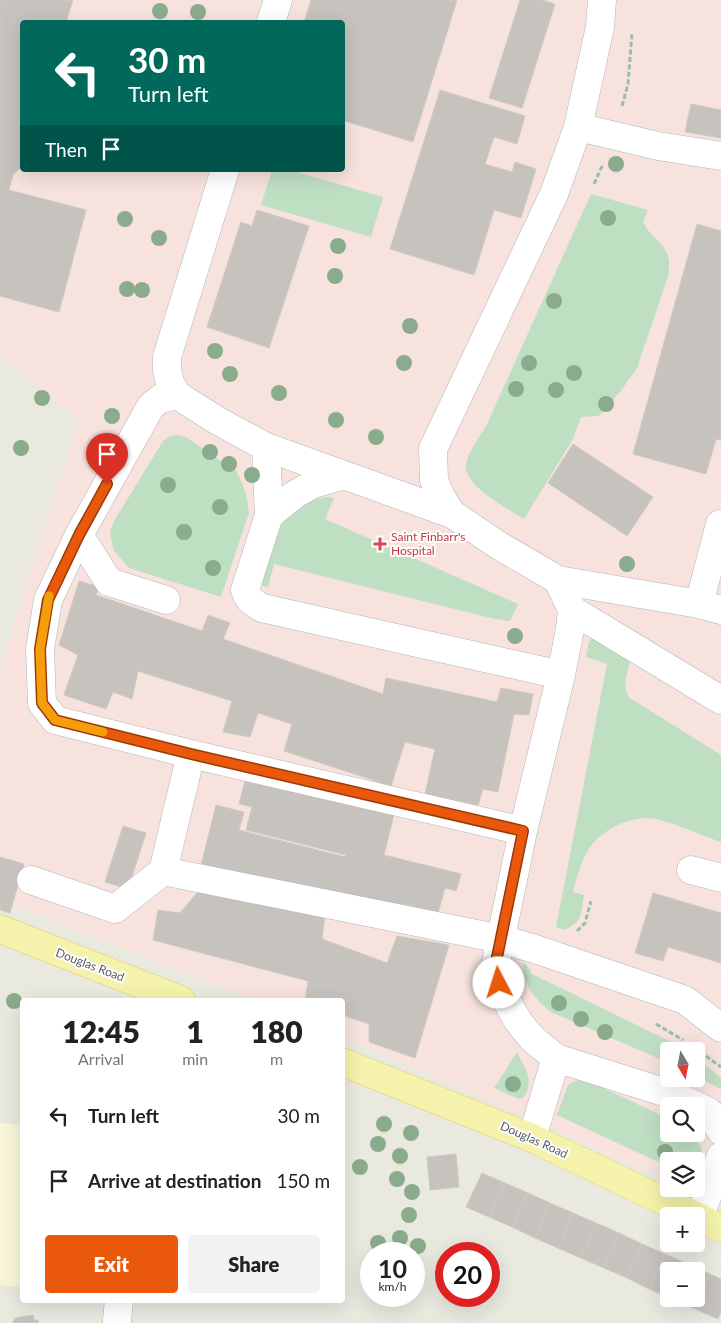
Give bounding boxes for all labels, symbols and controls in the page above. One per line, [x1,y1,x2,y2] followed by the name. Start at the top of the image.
[128,38,206,80] text: 30 m
[45,40,110,105] icon: left
[128,80,209,107] text: Turn left
[97,135,125,163] icon: arrive
[45,138,87,161] text: Then
[86,433,128,484] pin
[93,440,121,468] icon: arrive
[391,529,466,558] place label: Saint Finbarr's Hospital
[373,537,387,551] marker: Saint Finbarr's Hospital
[54,945,127,985] street label: Douglas Road
[472,956,524,1008] position arrow
[62,1013,140,1049] text: 12:45
[186,1013,204,1049] text: 1
[250,1013,303,1049] text: 180
[660,1042,705,1088] north arrow
[660,1042,705,1307] map controls
[78,1049,124,1068] text: Arrival
[182,1049,208,1068] text: min
[270,1049,283,1068] text: m
[660,1097,705,1142] button: search
[45,1102,73,1130] icon: left
[88,1104,159,1127] text: Turn left
[277,1104,320,1127] text: 30 m
[498,1118,570,1161] street label: Douglas Road
[660,1152,705,1197] button: layers
[45,1167,73,1195] icon: arrive
[88,1169,261,1192] text: Arrive at destination
[276,1169,330,1192] text: 150 m
[660,1207,705,1252] button: +
[45,1235,178,1293] button: Exit
[188,1235,320,1293] button: Share
[435,1242,500,1307] speed limit sign: 20
[378,1253,407,1283] text: 10
[660,1262,705,1307] button: −
[378,1279,407,1294] text: km/h

